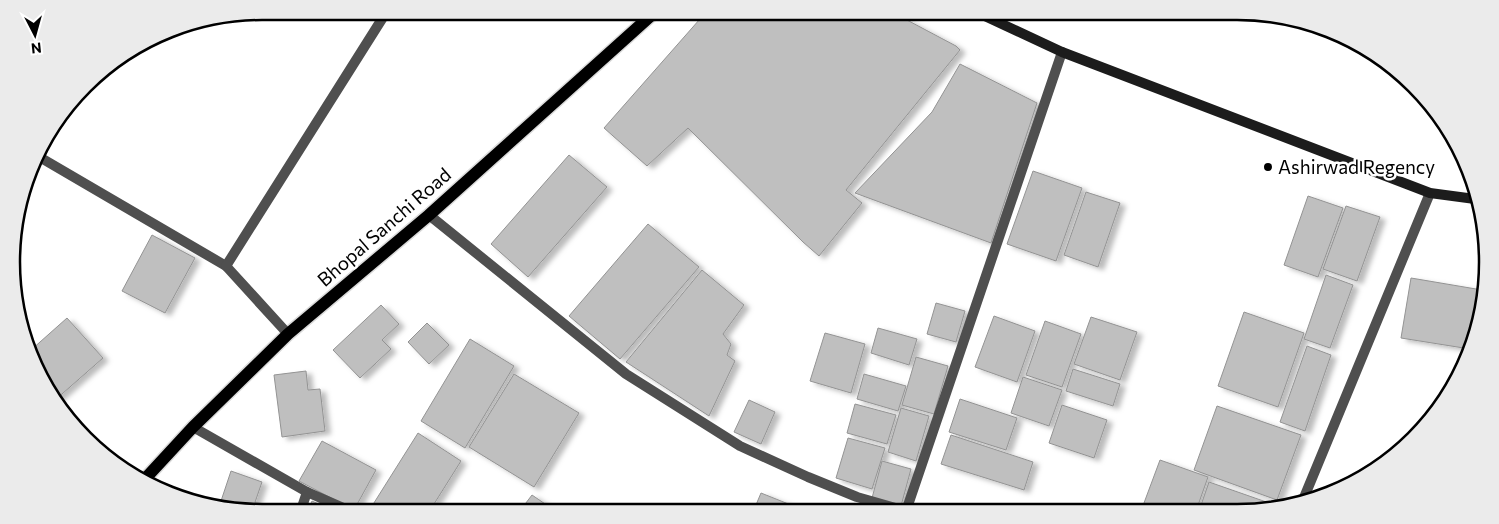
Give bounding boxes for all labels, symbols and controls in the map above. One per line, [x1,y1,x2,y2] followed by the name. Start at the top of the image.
[10,10,60,60] north arrow
[30,39,43,57] text: N
[1278,155,1435,178] place label: Ashirwad Regency
[1262,161,1274,173] marker: Ashirwad Regency
[312,162,455,291] street label: Bhopal Sanchi Road

